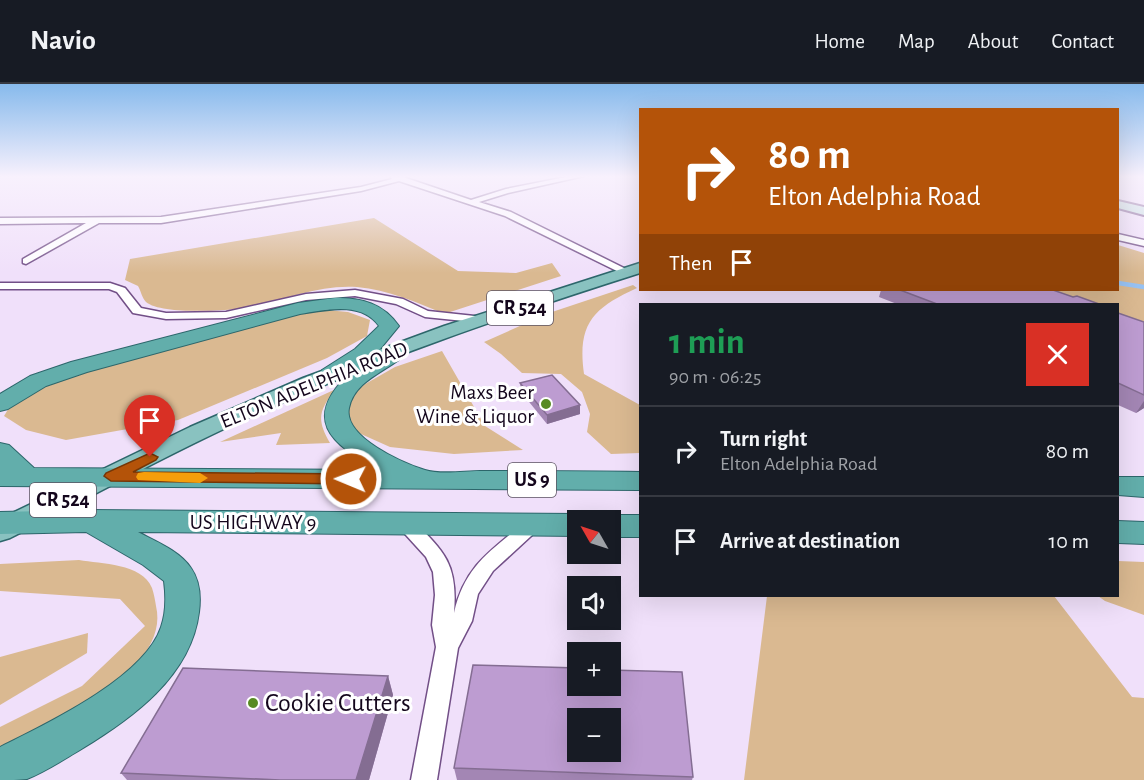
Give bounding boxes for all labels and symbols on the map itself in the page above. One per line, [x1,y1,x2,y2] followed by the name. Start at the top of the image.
[487,291,553,325] road number: CR 524
[217,338,411,432] street label: ELTON ADELPHIA ROAD
[416,382,534,427] place label: Maxs Beer Wine & Liquor
[124,395,175,457] pin
[539,397,553,411] marker: Maxs Beer Wine & Liquor
[319,447,383,511] position arrow
[508,463,556,497] road number: US 9
[30,483,96,517] road number: CR 524
[567,510,621,564] north arrow
[190,512,316,533] street label: US HIGHWAY 9
[265,690,411,716] place label: Cookie Cutters
[246,696,260,710] marker: Cookie Cutters

